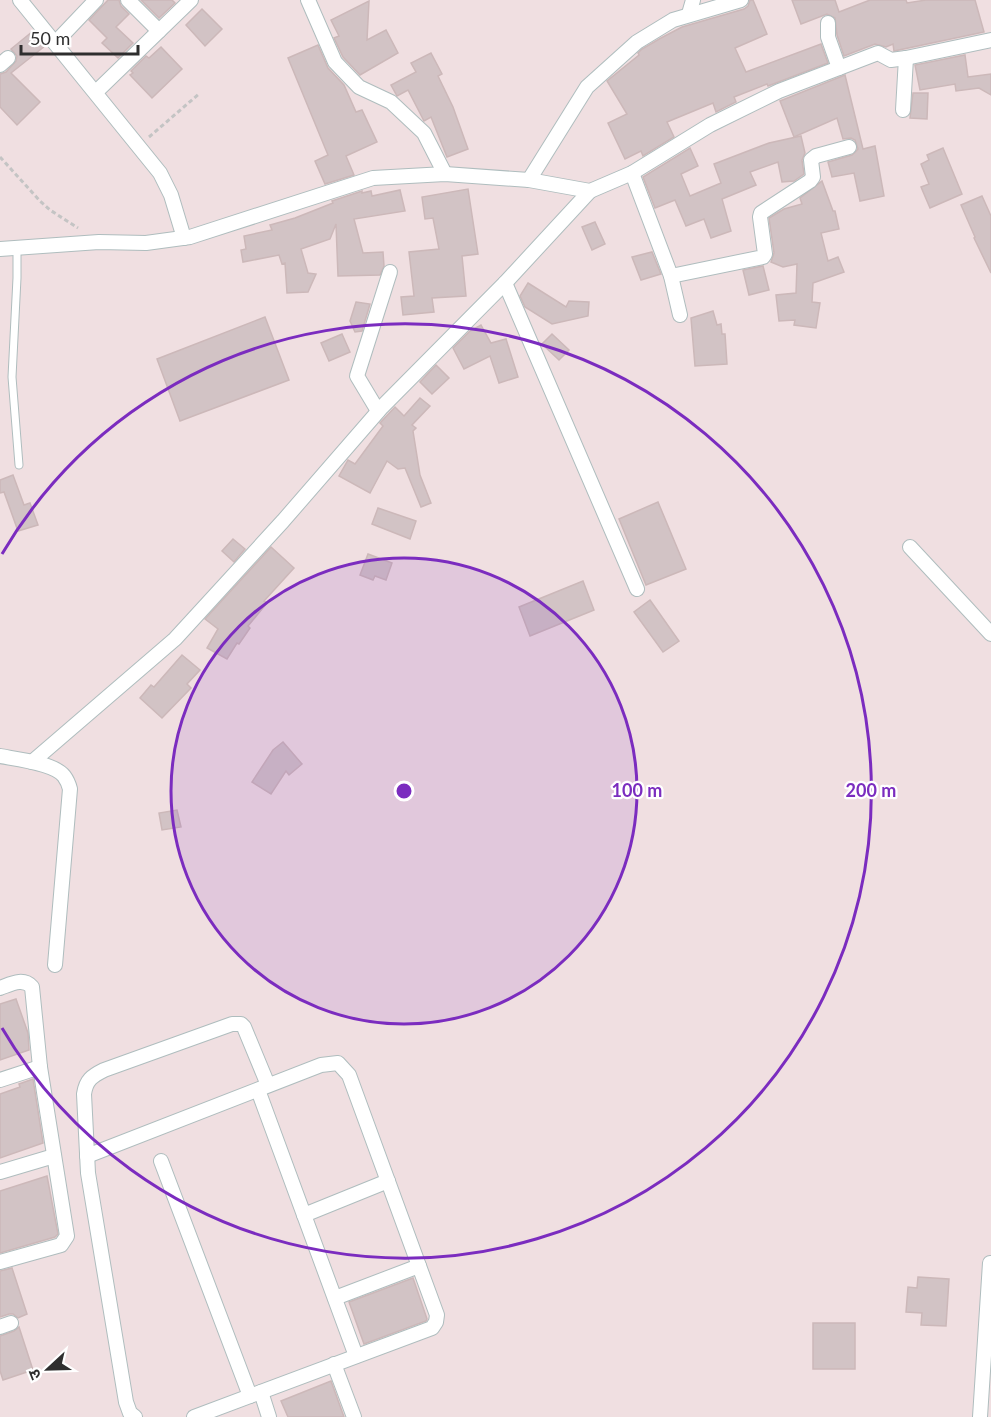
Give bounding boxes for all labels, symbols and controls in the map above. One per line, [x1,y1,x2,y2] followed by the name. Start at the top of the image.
[21,18,138,56] scale bar
[30,27,70,49] text: 50 m
[612,779,662,801] text: 100 m
[846,779,896,801] text: 200 m
[394,781,414,801] centre of rings
[18,1339,78,1399] north arrow
[23,1366,44,1383] text: उ

